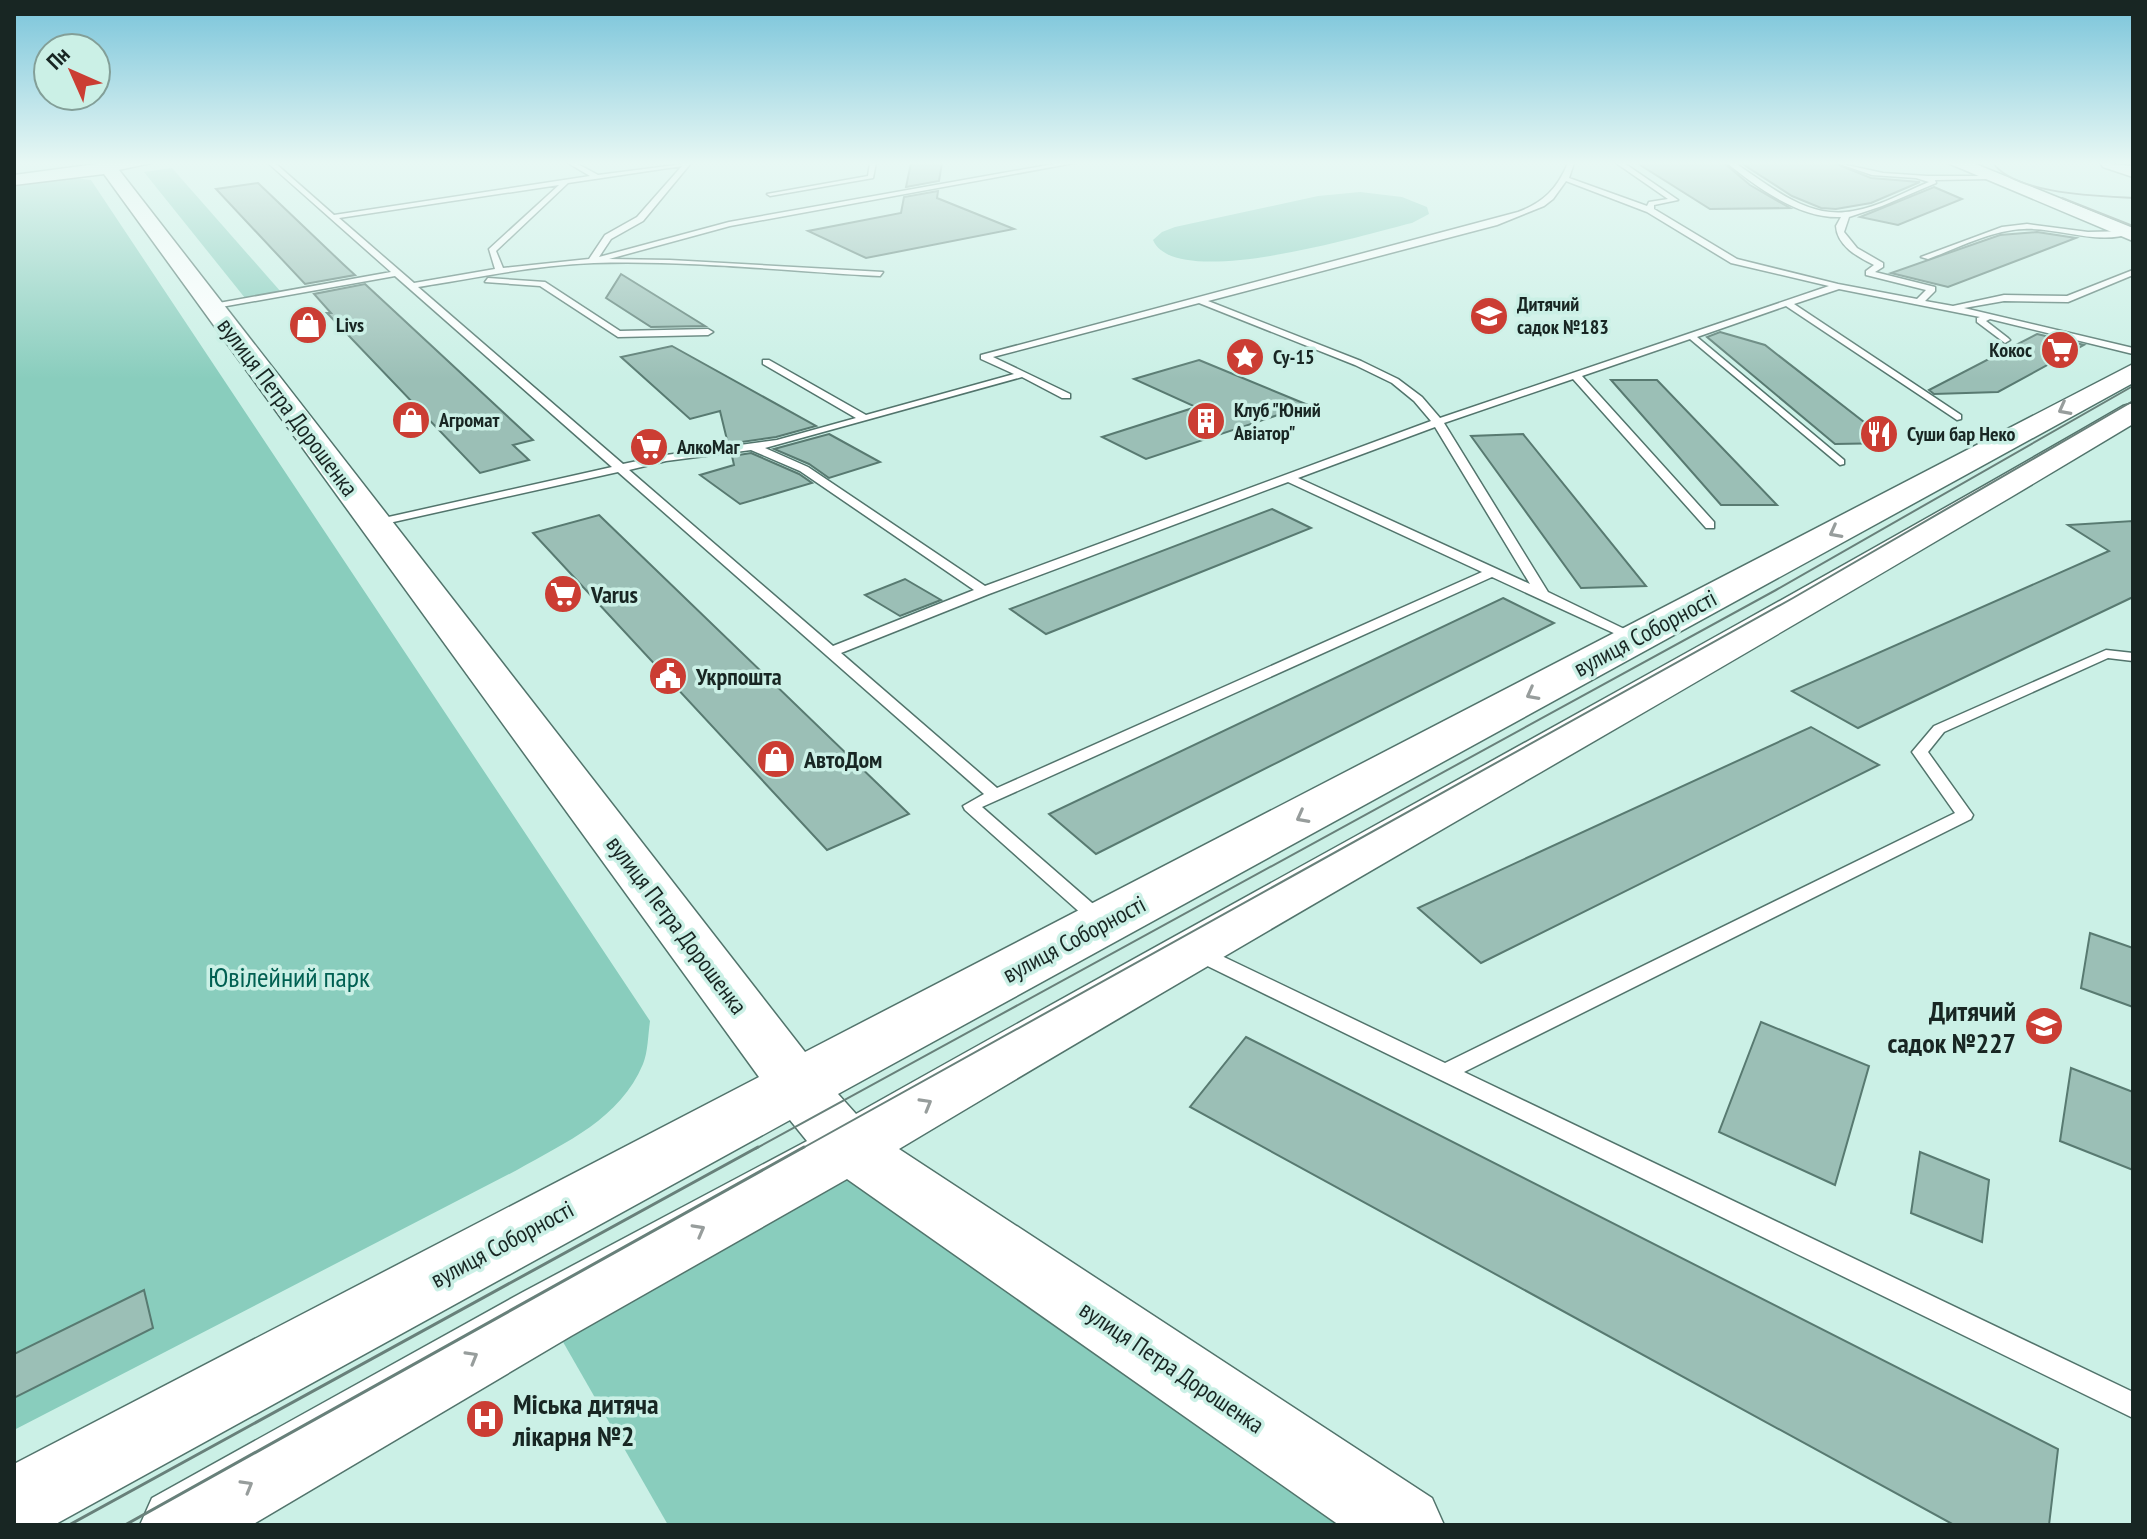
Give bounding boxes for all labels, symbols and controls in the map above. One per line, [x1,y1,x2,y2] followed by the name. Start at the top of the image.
[32,32,112,112] north arrow
[40,40,75,75] text: Пн
[1517,291,1609,340] place label: Дитячий садок №183
[1468,295,1510,337] school or university icon: Дитячий садок №183
[287,304,329,346] shop icon: Livs
[211,311,365,503] street label: вулиця Петра Дорошенка
[336,312,364,338] place label: Livs
[2039,329,2081,371] supermarket icon: Кокос
[1224,336,1266,378] place icon: Су-15
[1989,337,2032,363] place label: Кокос
[1273,344,1315,370] place label: Су-15
[1233,397,1321,446] place label: Клуб "Юний Авіатор"
[390,399,432,441] shop icon: Агромат
[2057,399,2072,414] one-way arrow
[1185,400,1227,442] building icon: Клуб "Юний Авіатор"
[438,407,499,433] place label: Агромат
[1858,413,1900,455] restaurant icon: Суши бар Неко
[1907,421,2016,447] place label: Суши бар Неко
[628,426,670,468] supermarket icon: АлкоМаг
[676,434,741,460] place label: АлкоМаг
[1828,522,1843,537] one-way arrow
[542,573,584,615] supermarket icon: Varus
[590,579,638,610] place label: Varus
[1568,582,1722,684] street label: вулиця Соборності
[647,655,689,697] public building icon: Укрпошта
[695,661,782,692] place label: Укрпошта
[1526,684,1540,700] one-way arrow
[755,738,797,780] shop icon: АвтоДом
[803,744,882,775] place label: АвтоДом
[1296,807,1311,822] one-way arrow
[600,829,754,1021] street label: вулиця Петра Дорошенка
[997,888,1151,990] street label: вулиця Соборності
[208,958,370,995] park label: Ювілейний парк
[1888,992,2016,1061] place label: Дитячий садок №227
[2023,1005,2065,1047] school or university icon: Дитячий садок №227
[917,1098,932,1114] one-way arrow
[425,1193,579,1295] street label: вулиця Соборності
[691,1225,706,1240] one-way arrow
[1074,1294,1270,1440] street label: вулиця Петра Дорошенка
[463,1351,478,1367] one-way arrow
[512,1385,659,1454] place label: Міська дитяча лікарня №2
[464,1398,506,1440] hospital icon: Міська дитяча лікарня №2
[238,1480,253,1496] one-way arrow

